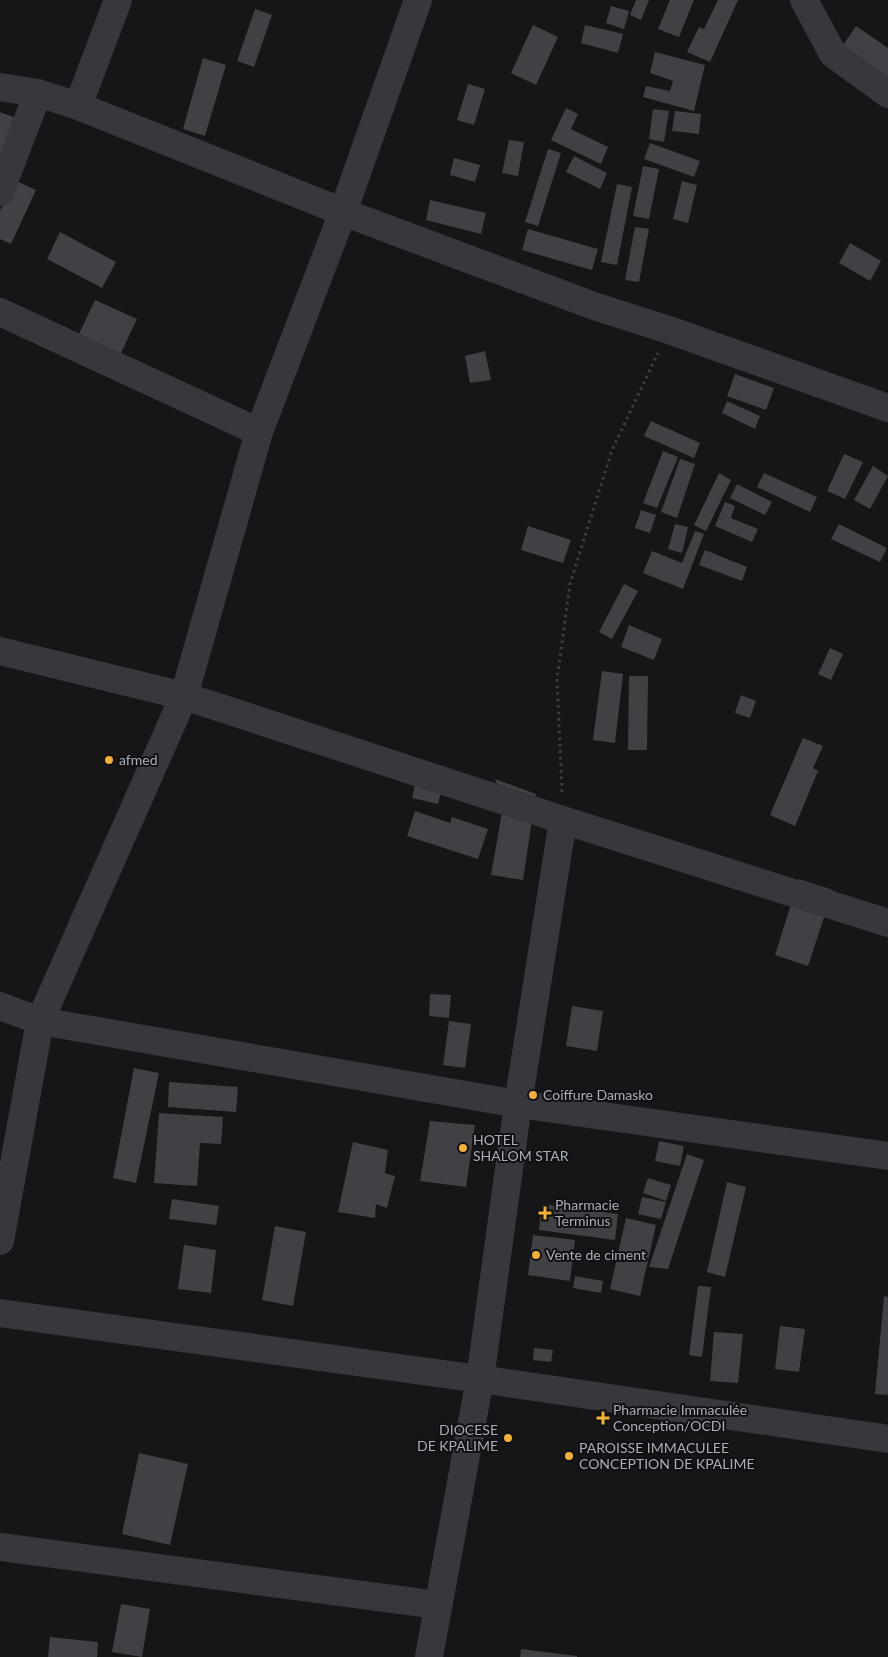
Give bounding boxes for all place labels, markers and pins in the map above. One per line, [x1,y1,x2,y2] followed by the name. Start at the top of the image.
[119,751,158,768] place label: afmed
[103,754,115,766] marker: afmed
[543,1086,653,1103] place label: Coiffure Damasko
[527,1089,539,1101] marker: Coiffure Damasko
[473,1131,569,1164] place label: HOTEL SHALOM STAR
[457,1142,469,1154] marker: HOTEL SHALOM STAR
[555,1196,619,1229] place label: Pharmacie Terminus
[539,1207,551,1219] marker: Pharmacie Terminus
[546,1246,646,1263] place label: Vente de ciment
[530,1249,542,1261] marker: Vente de ciment
[613,1401,747,1434] place label: Pharmacie Immaculée Conception/OCDI
[597,1412,609,1424] marker: Pharmacie Immaculée Conception/OCDI
[417,1421,498,1454] place label: DIOCESE DE KPALIME
[502,1432,514,1444] marker: DIOCESE DE KPALIME
[579,1439,755,1472] place label: PAROISSE IMMACULEE CONCEPTION DE KPALIME
[563,1450,575,1462] marker: PAROISSE IMMACULEE CONCEPTION DE KPALIME

